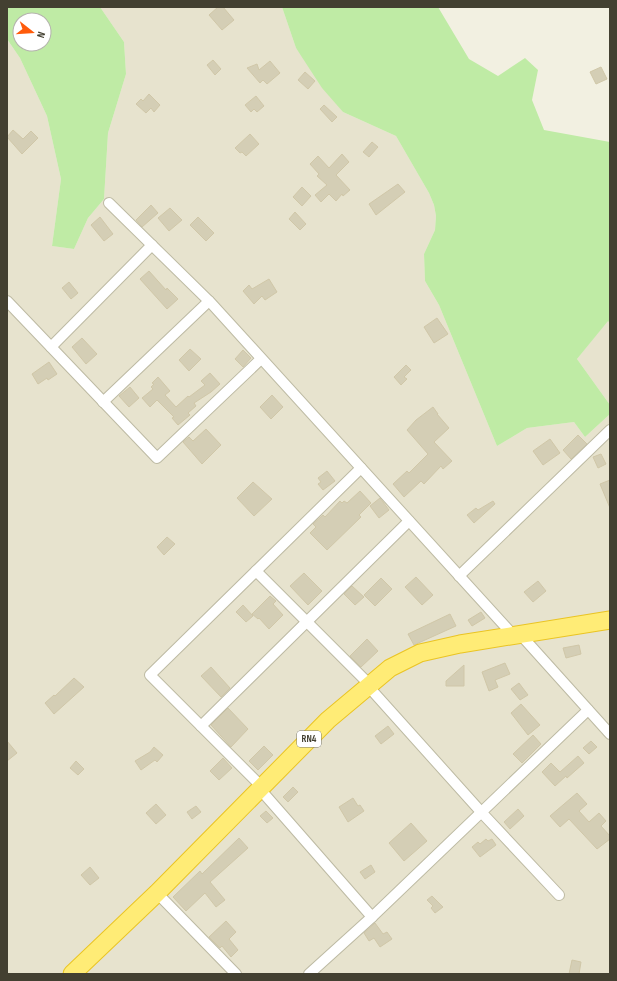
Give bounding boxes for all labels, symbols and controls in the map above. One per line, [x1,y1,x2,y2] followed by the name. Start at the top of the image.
[12,12,52,52] north arrow
[34,30,48,40] text: N
[297,731,321,747] road number: RN4

